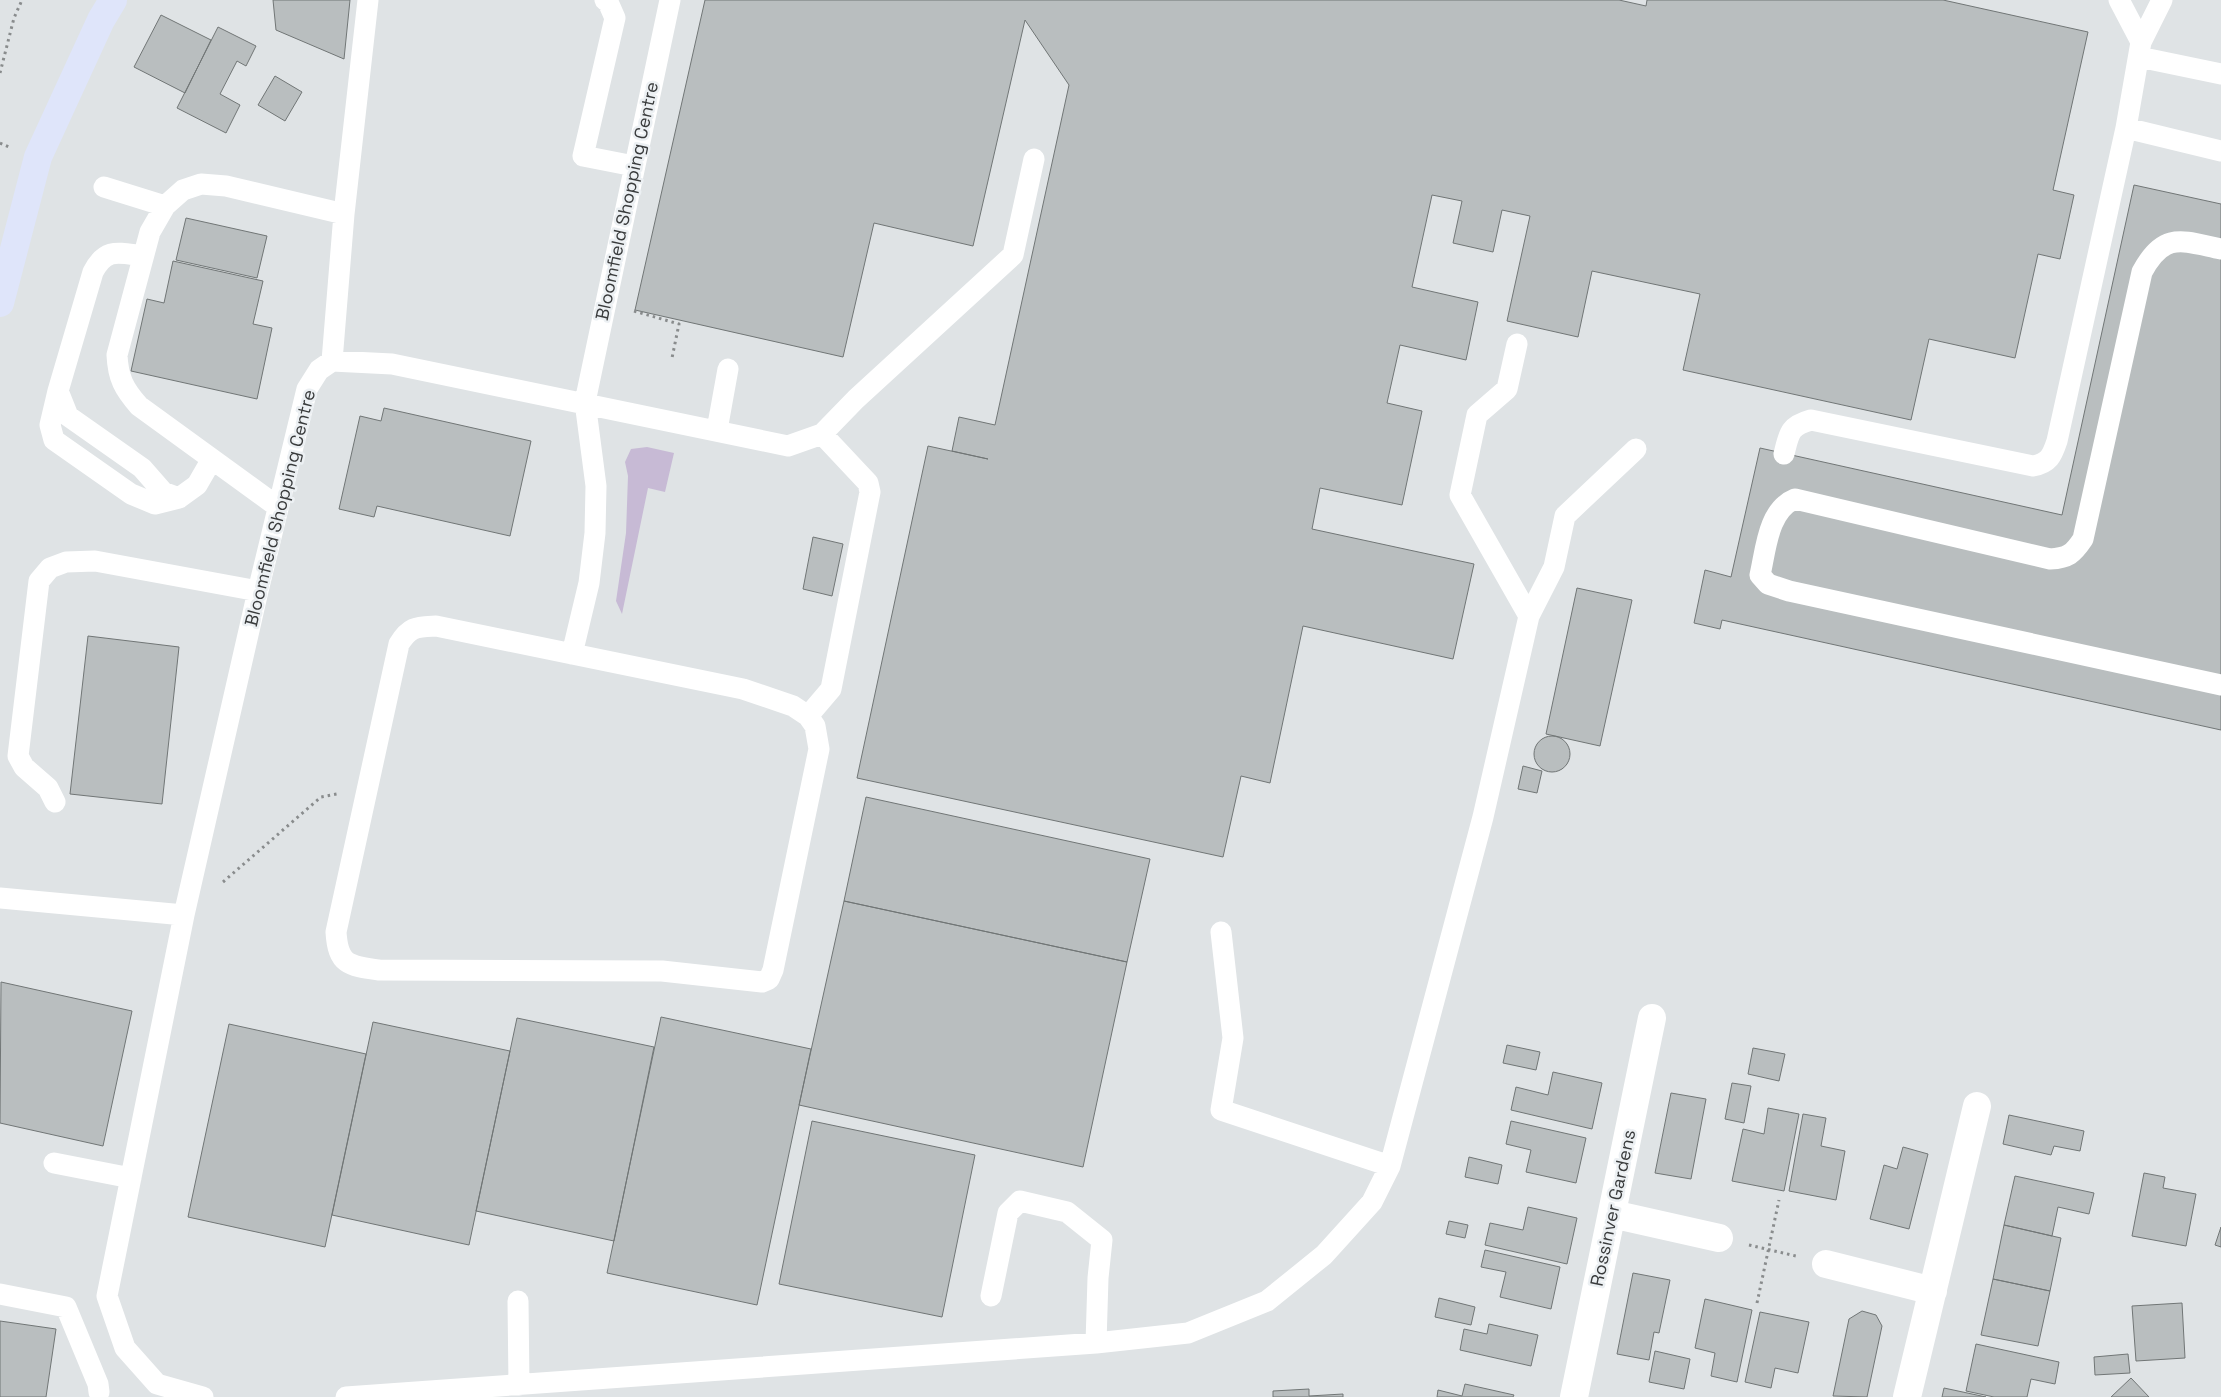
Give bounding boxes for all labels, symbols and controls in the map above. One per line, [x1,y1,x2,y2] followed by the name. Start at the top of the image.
[590,79,663,322] street label: Bloomfield Shopping Centre
[239,387,320,629] street label: Bloomfield Shopping Centre
[1585,1128,1640,1288] street label: Rossinver Gardens

